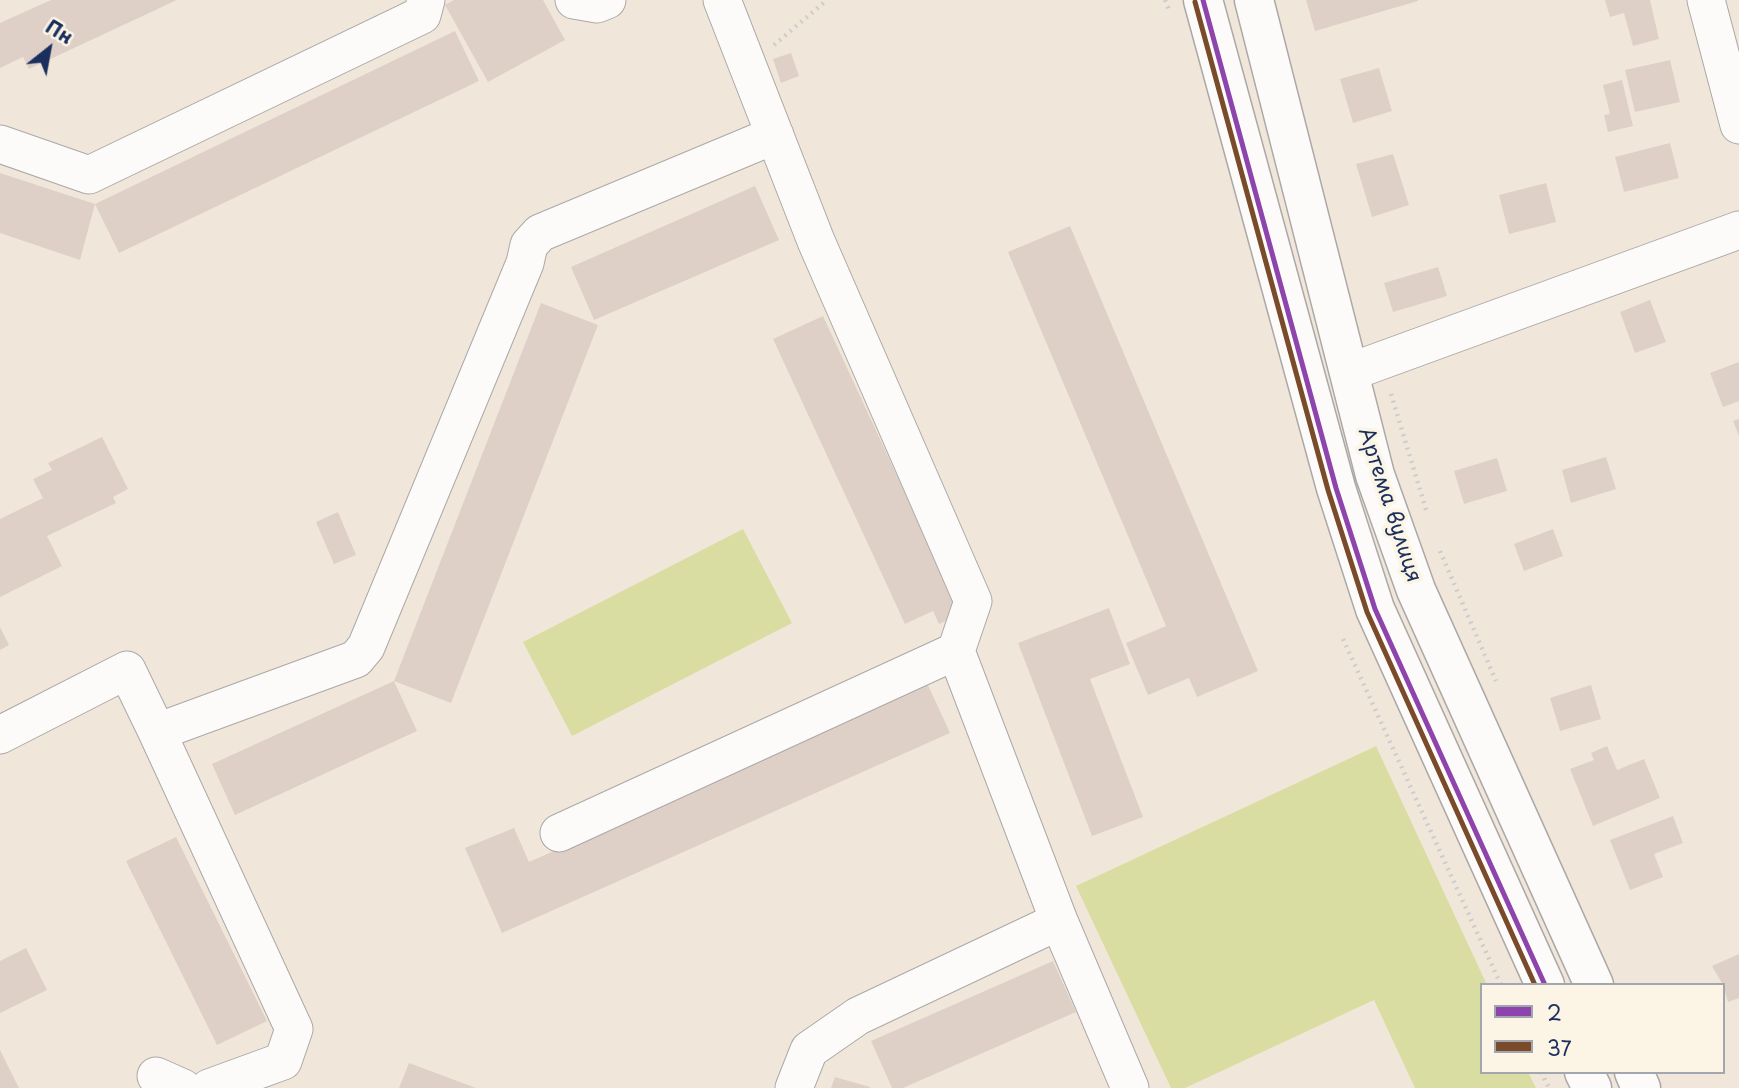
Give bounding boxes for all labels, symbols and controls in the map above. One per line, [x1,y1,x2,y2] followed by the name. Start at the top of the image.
[41,12,79,50] text: Пн
[14,14,84,84] north arrow
[1352,424,1426,586] street label: Артема вулиця
[1480,983,1725,1074] legend
[1547,996,1562,1028] text: 2
[1547,1031,1572,1063] text: 37

